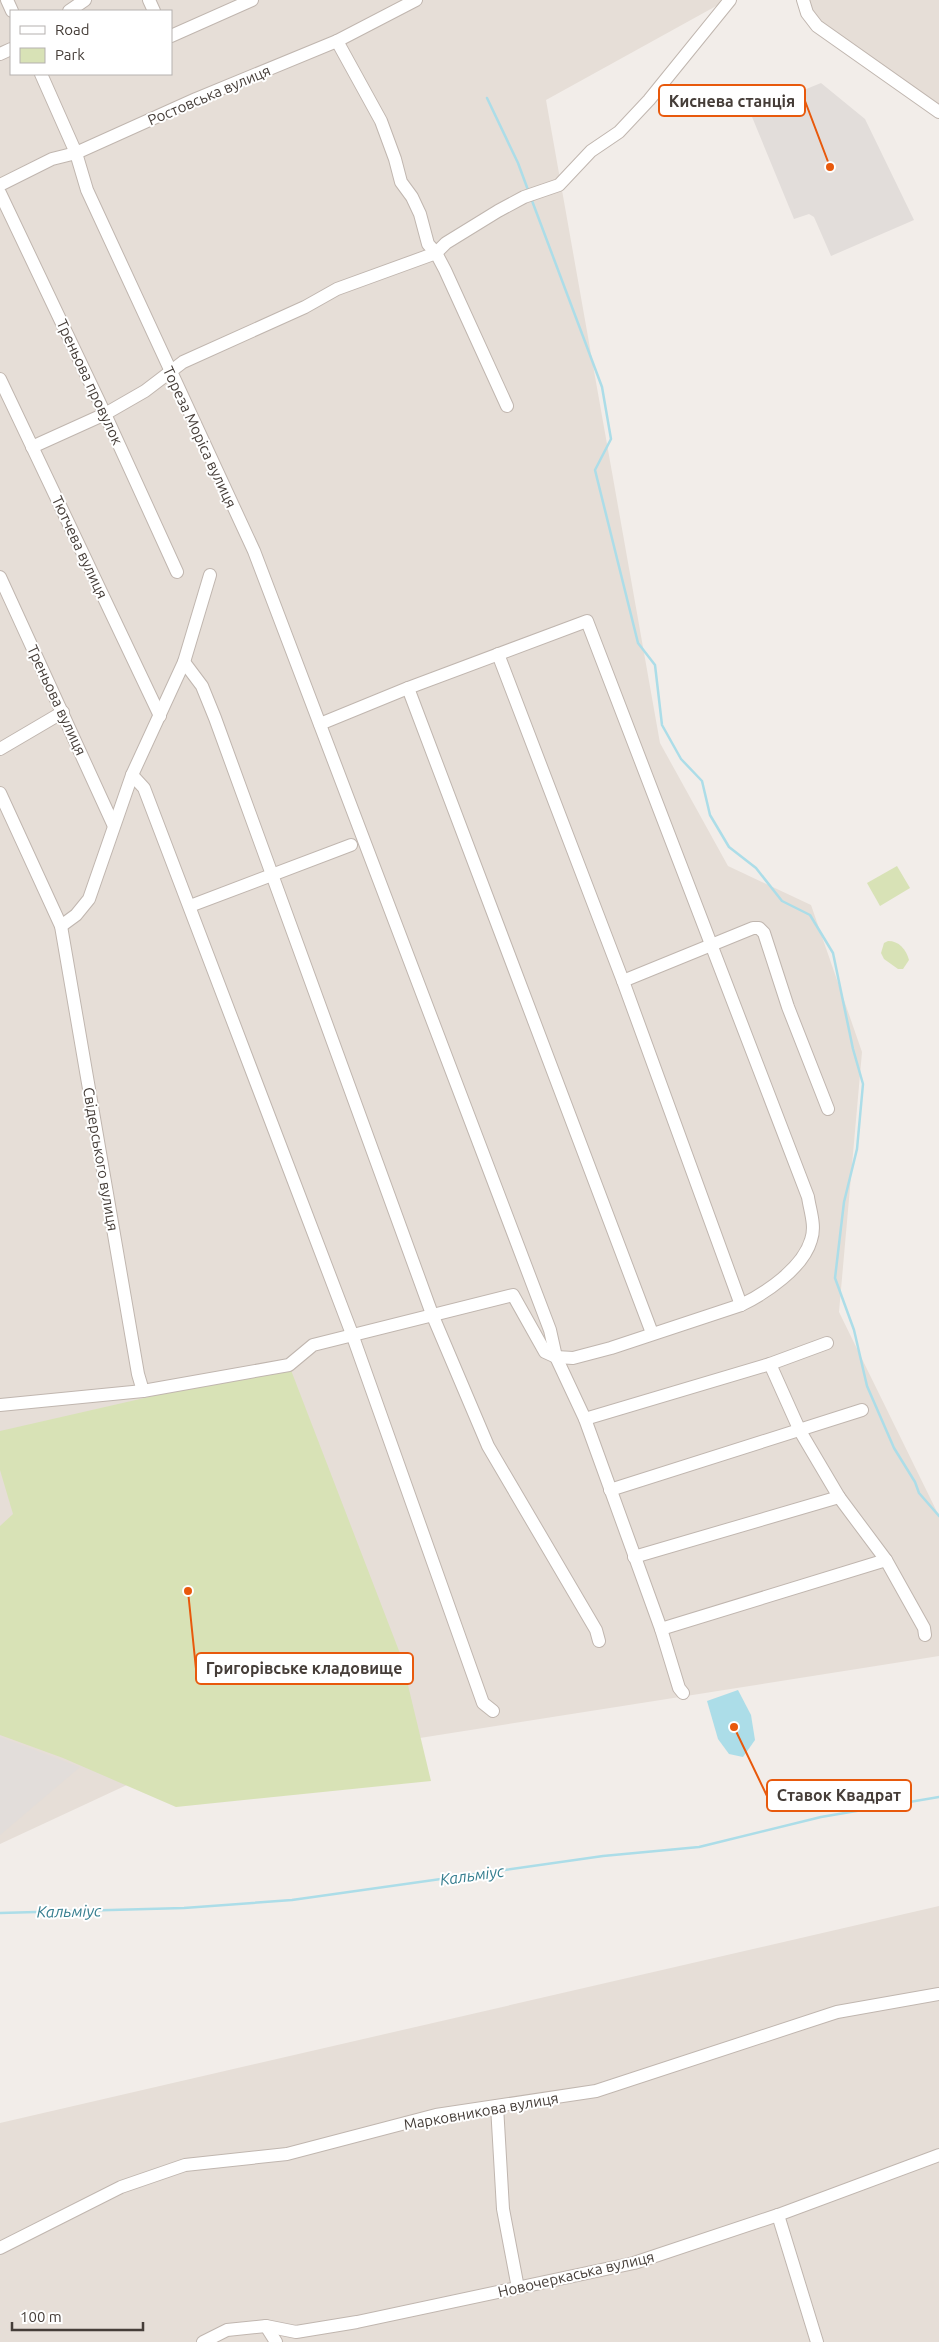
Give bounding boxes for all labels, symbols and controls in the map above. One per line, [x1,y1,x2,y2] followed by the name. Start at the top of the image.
[10,10,172,75] legend
[55,21,90,38] text: Road
[55,46,85,63] text: Park
[145,61,273,129] street label: Ростовська вулиця
[659,85,805,116] callout: Киснева станція
[669,92,795,110] text: Киснева станція
[53,317,127,448] street label: Треньова провулок
[160,364,240,510] street label: Тореза Моріса вулиця
[49,493,111,601] street label: Тютчева вулиця
[24,642,90,758] street label: Треньова вулиця
[80,1086,122,1232] street label: Свiдерського вулиця
[196,1653,413,1684] callout: Григорівське кладовище
[206,1659,402,1677] text: Григорівське кладовище
[767,1780,911,1811] callout: Ставок Квадрат
[777,1786,901,1804] text: Ставок Квадрат
[439,1862,506,1888] water label: Кальміус
[36,1901,102,1921] water label: Кальміус
[402,2089,560,2133] street label: Марковникова вулиця
[496,2248,656,2300] street label: Новочеркаська вулиця
[12,2300,144,2332] scale bar
[20,2308,62,2325] text: 100 m

